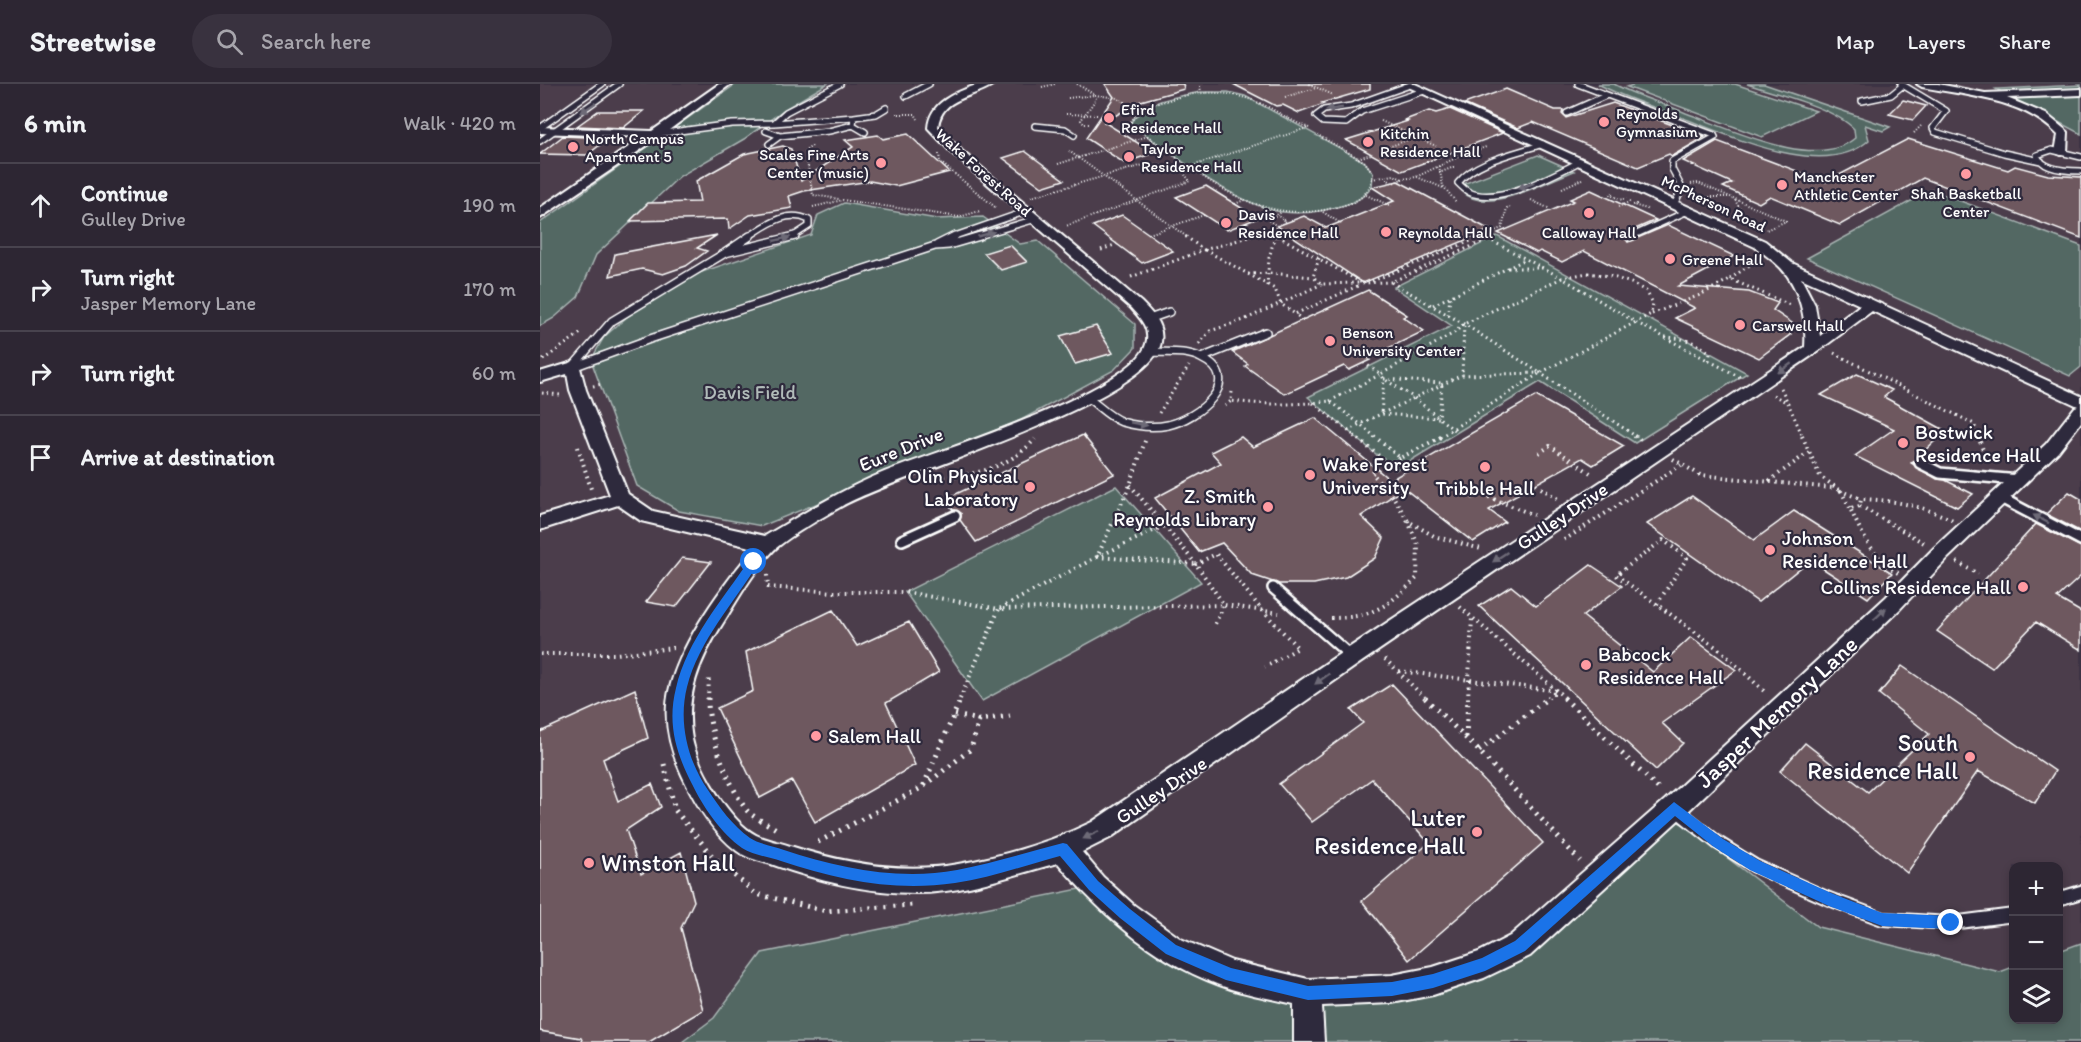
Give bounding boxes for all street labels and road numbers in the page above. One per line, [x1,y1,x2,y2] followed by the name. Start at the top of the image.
[932,124,1036,221] street label: Wake Forest Road
[1658,171,1770,236] street label: McPherson Road
[855,421,947,477] street label: Eure Drive
[1512,477,1612,555] street label: Gulley Drive
[1690,629,1863,794] street label: Jasper Memory Lane
[1111,751,1211,829] street label: Gulley Drive

